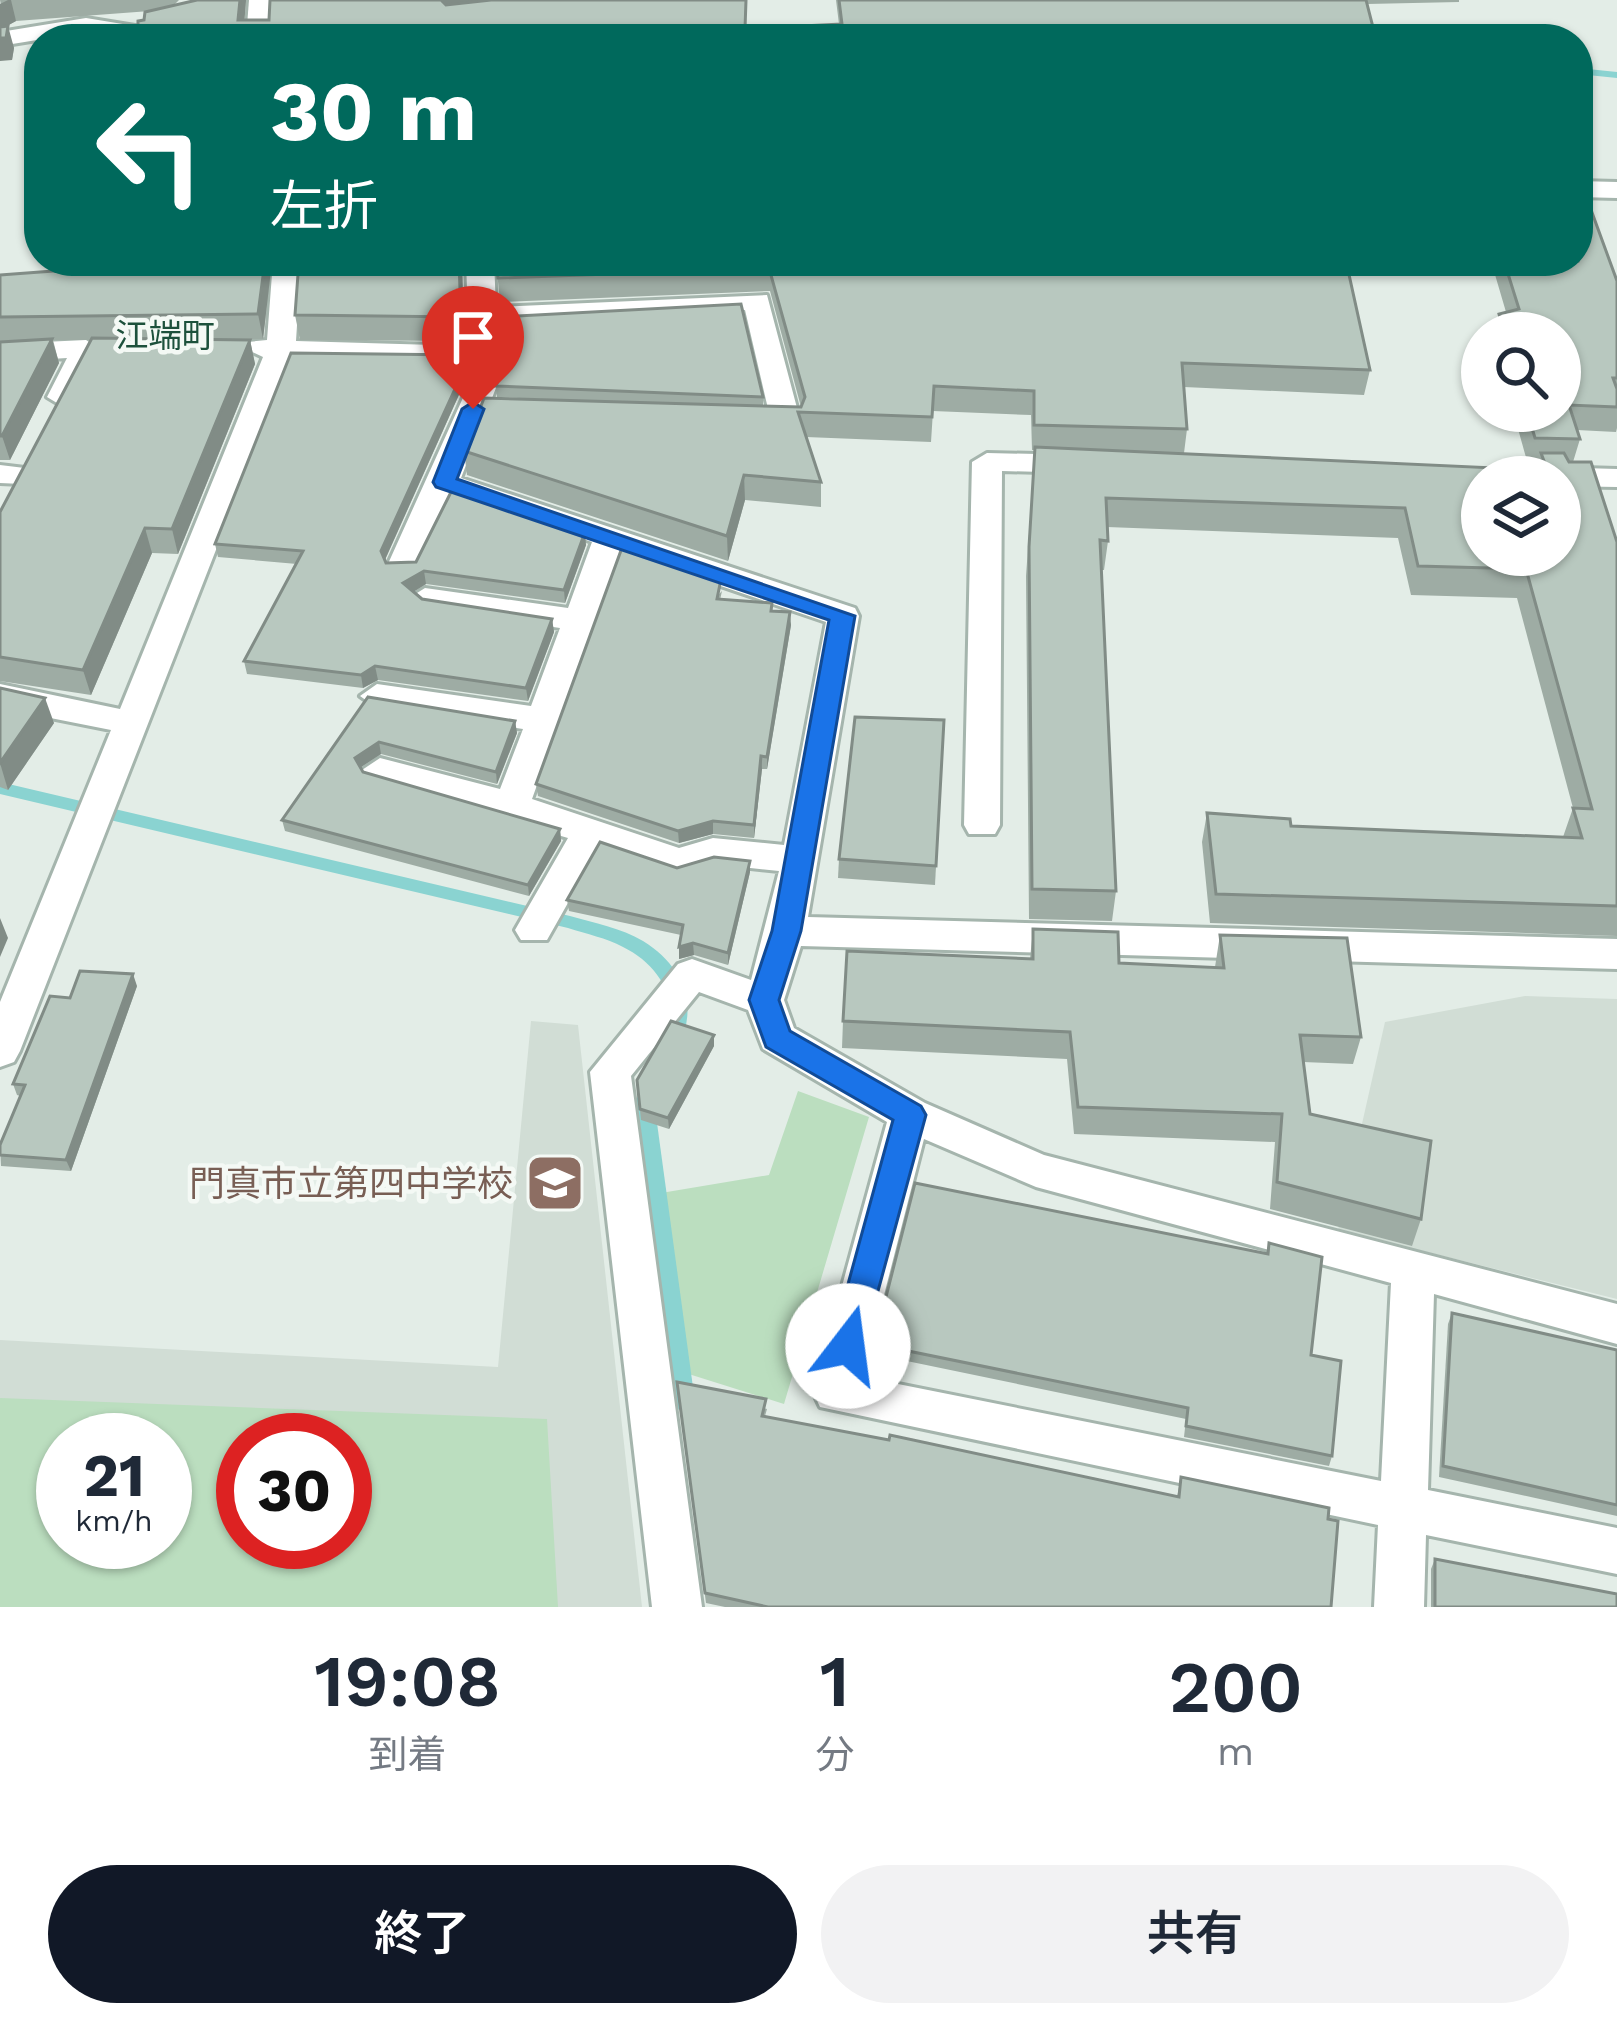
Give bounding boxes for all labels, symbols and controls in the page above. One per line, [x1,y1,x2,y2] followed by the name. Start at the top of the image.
[270,62,477,160] text: 30 m
[72,72,228,228] icon: left
[270,175,378,238] text: 左折
[422,286,524,409] pin
[440,304,506,370] icon: arrive
[1461,312,1581,576] map controls
[1461,312,1581,432] button: search
[116,316,215,355] district label: 江端町
[1461,456,1581,576] button: layers
[524,1152,586,1214] school or university icon: 門真市立第四中学校
[189,1163,513,1205] place label: 門真市立第四中学校
[785,1283,911,1409] position arrow
[216,1413,372,1569] speed limit sign: 30
[83,1440,145,1511] text: 21
[75,1503,153,1538] text: km/h
[314,1639,501,1723] text: 19:08
[820,1639,850,1723] text: 1
[1169,1645,1303,1729] text: 200
[1217,1729,1254,1774] text: m
[369,1732,447,1777] text: 到着
[815,1732,854,1777] text: 分
[48,1865,797,2003] button: 終了
[821,1865,1569,2003] button: 共有

